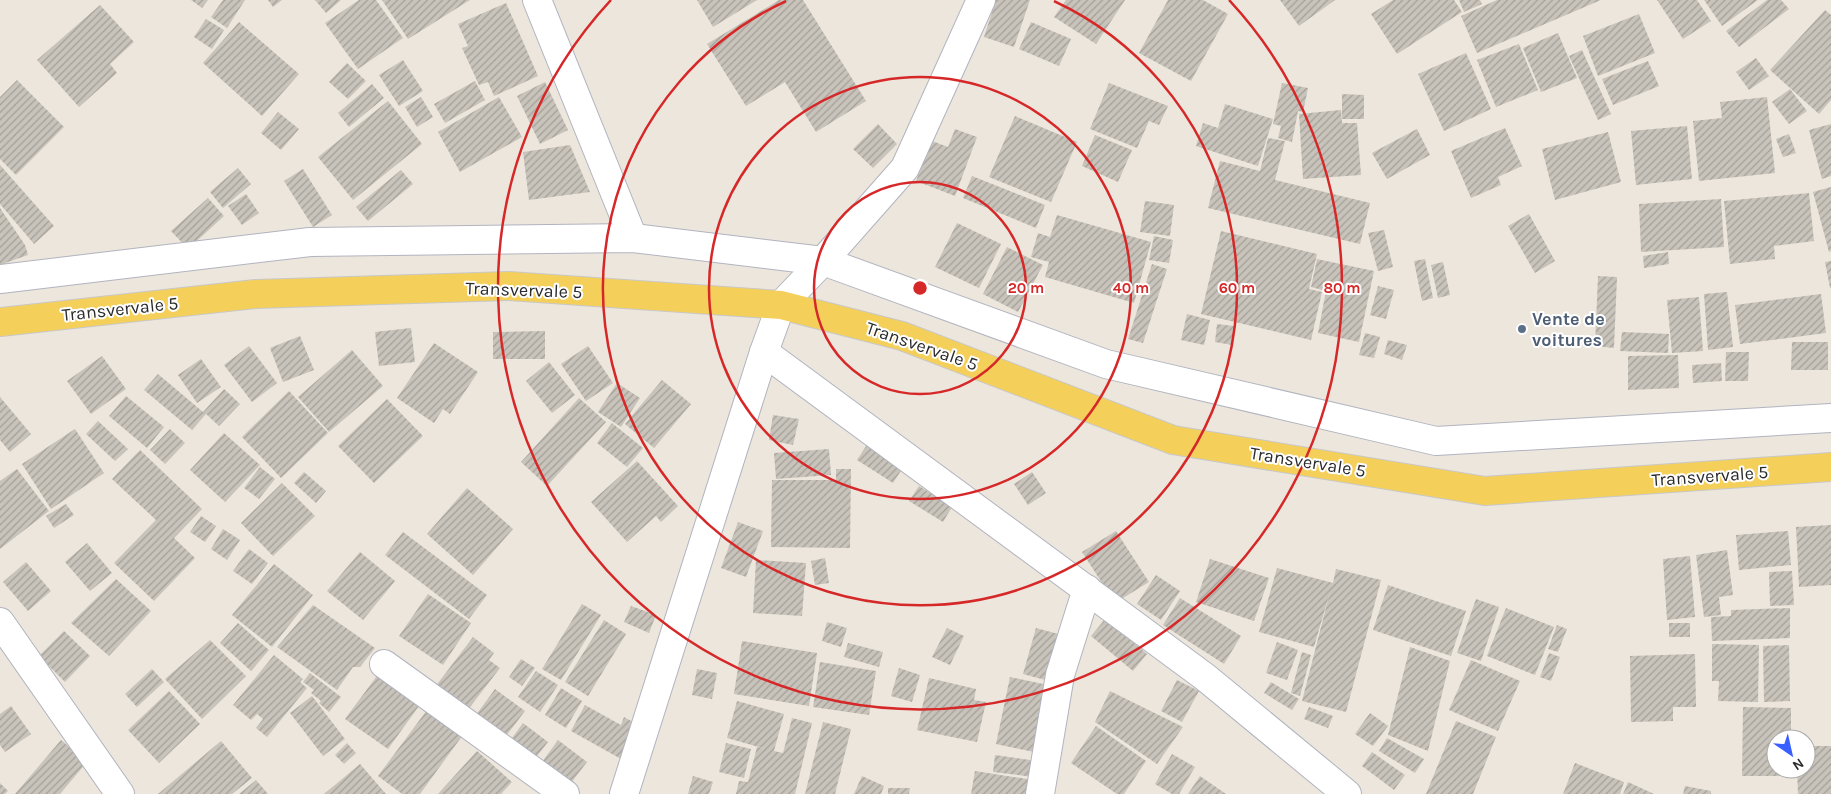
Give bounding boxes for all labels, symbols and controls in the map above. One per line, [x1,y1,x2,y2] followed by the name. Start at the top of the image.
[465,277,583,303] street label: Transvervale 5
[911,279,929,297] centre of rings
[1008,279,1044,297] text: 20 m
[1113,279,1149,297] text: 40 m
[1219,279,1255,297] text: 60 m
[1323,279,1361,297] text: 80 m
[61,292,179,326] street label: Transvervale 5
[1532,308,1605,351] place label: Vente de voitures
[863,317,981,375] street label: Transvervale 5
[1516,323,1528,335] marker: Vente de voitures
[1249,442,1367,482] street label: Transvervale 5
[1651,461,1769,491] street label: Transvervale 5
[1766,729,1816,779] north arrow
[1789,755,1807,774] text: N

